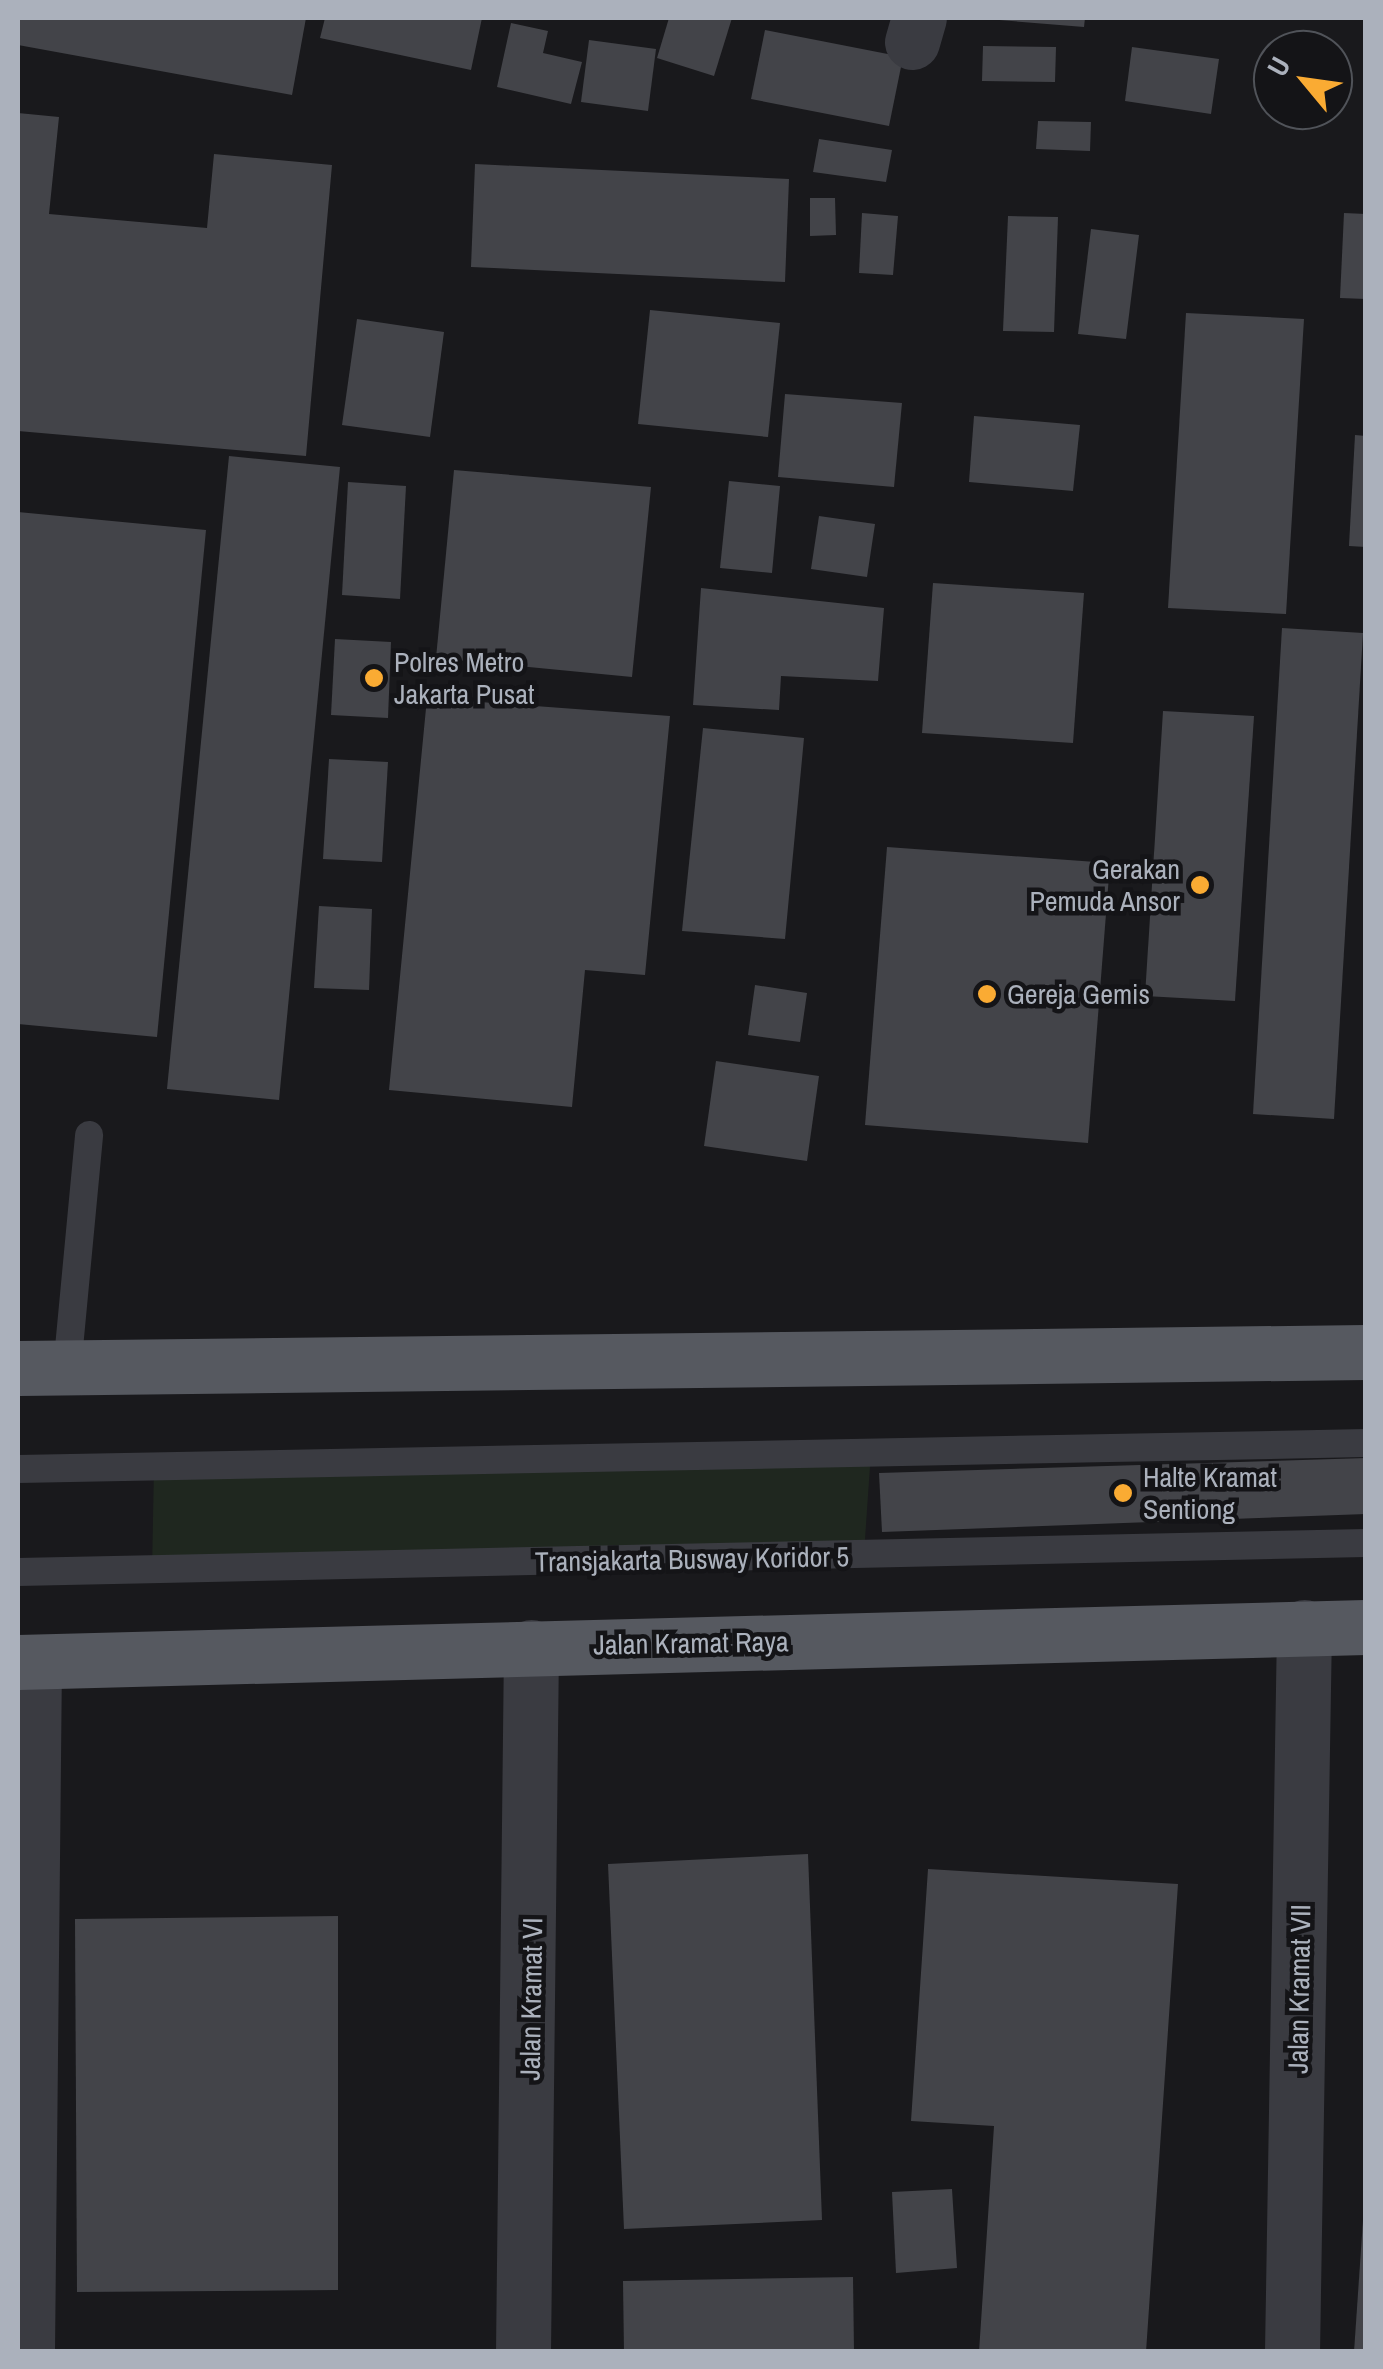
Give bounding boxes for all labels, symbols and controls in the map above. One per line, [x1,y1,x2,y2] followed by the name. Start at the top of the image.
[1253,30,1353,130] north arrow
[1258,50,1299,83] text: U
[394,645,534,711] place label: Polres Metro Jakarta Pusat
[363,667,385,689] marker: Polres Metro Jakarta Pusat
[1028,852,1180,918] place label: Gerakan Pemuda Ansor
[1189,874,1211,896] marker: Gerakan Pemuda Ansor
[1007,977,1150,1011] place label: Gereja Gemis
[976,983,998,1005] marker: Gereja Gemis
[1143,1460,1277,1526] place label: Halte Kramat Sentiong
[1112,1482,1134,1504] marker: Halte Kramat Sentiong
[535,1539,849,1579] street label: Transjakarta Busway Koridor 5
[593,1624,789,1662] street label: Jalan Kramat Raya
[1281,1904,1317,2074] street label: Jalan Kramat VII
[513,1917,549,2081] street label: Jalan Kramat VI

